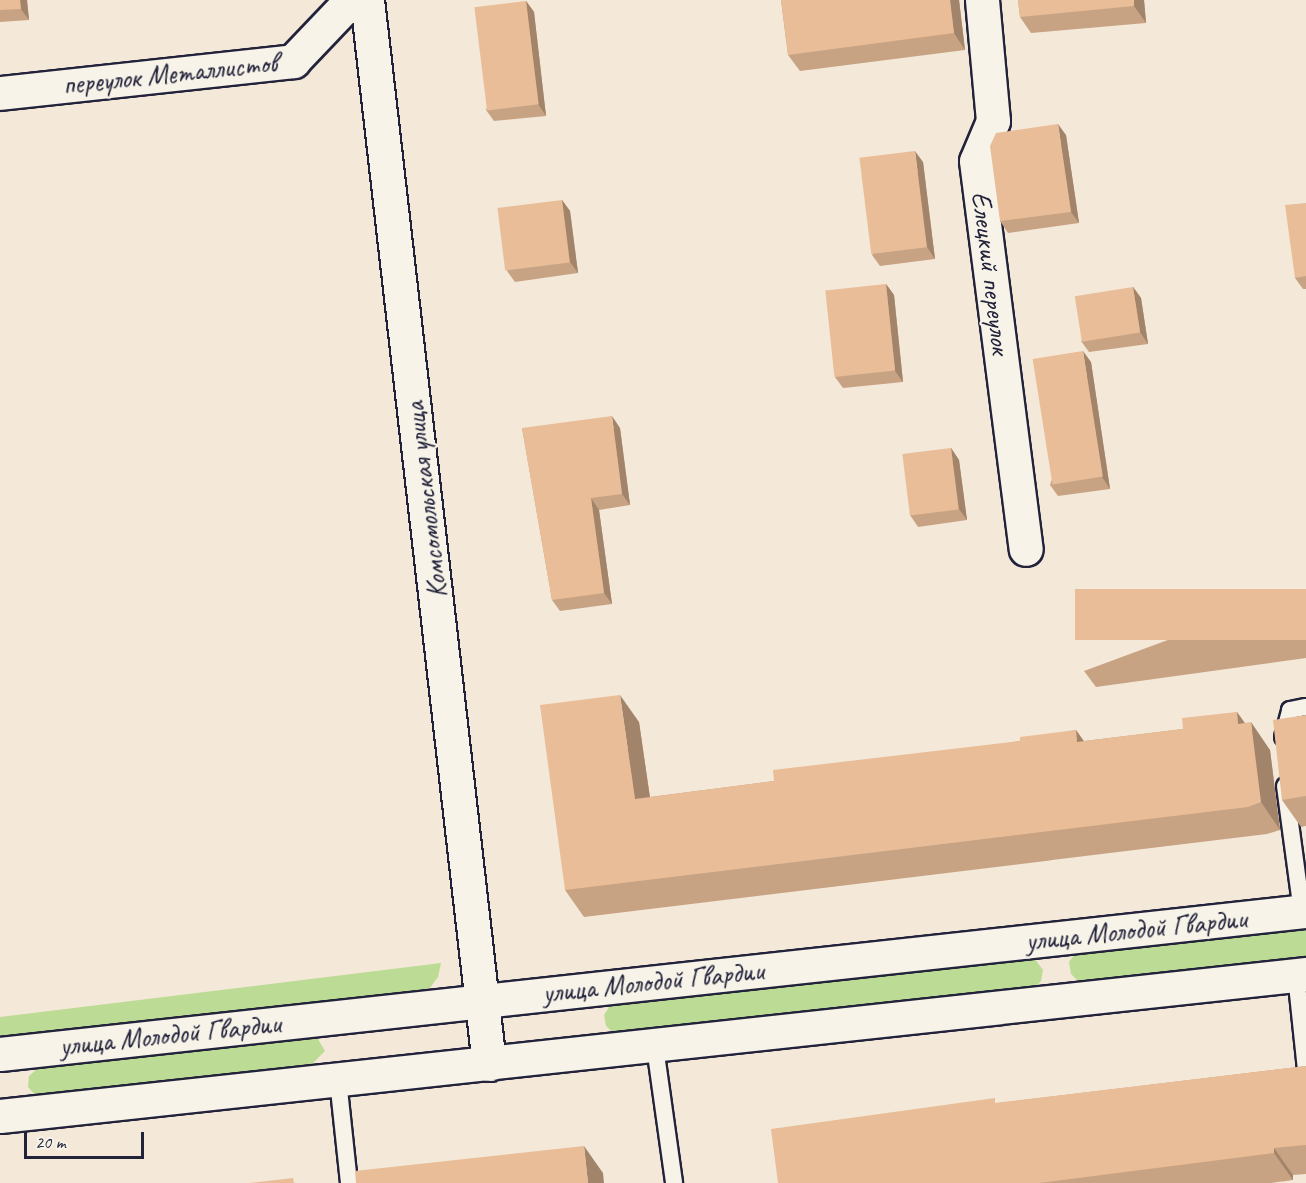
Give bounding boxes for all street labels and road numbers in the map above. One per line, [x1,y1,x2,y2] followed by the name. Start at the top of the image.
[63,46,277,102] street label: переулок Металлистов
[964,190,1018,356] street label: Елецкий переулок
[397,399,455,601] street label: Комсомольская улица
[1024,902,1248,958] street label: улица Молодой Гвардии
[541,954,765,1010] street label: улица Молодой Гвардии
[58,1007,282,1063] street label: улица Молодой Гвардии

